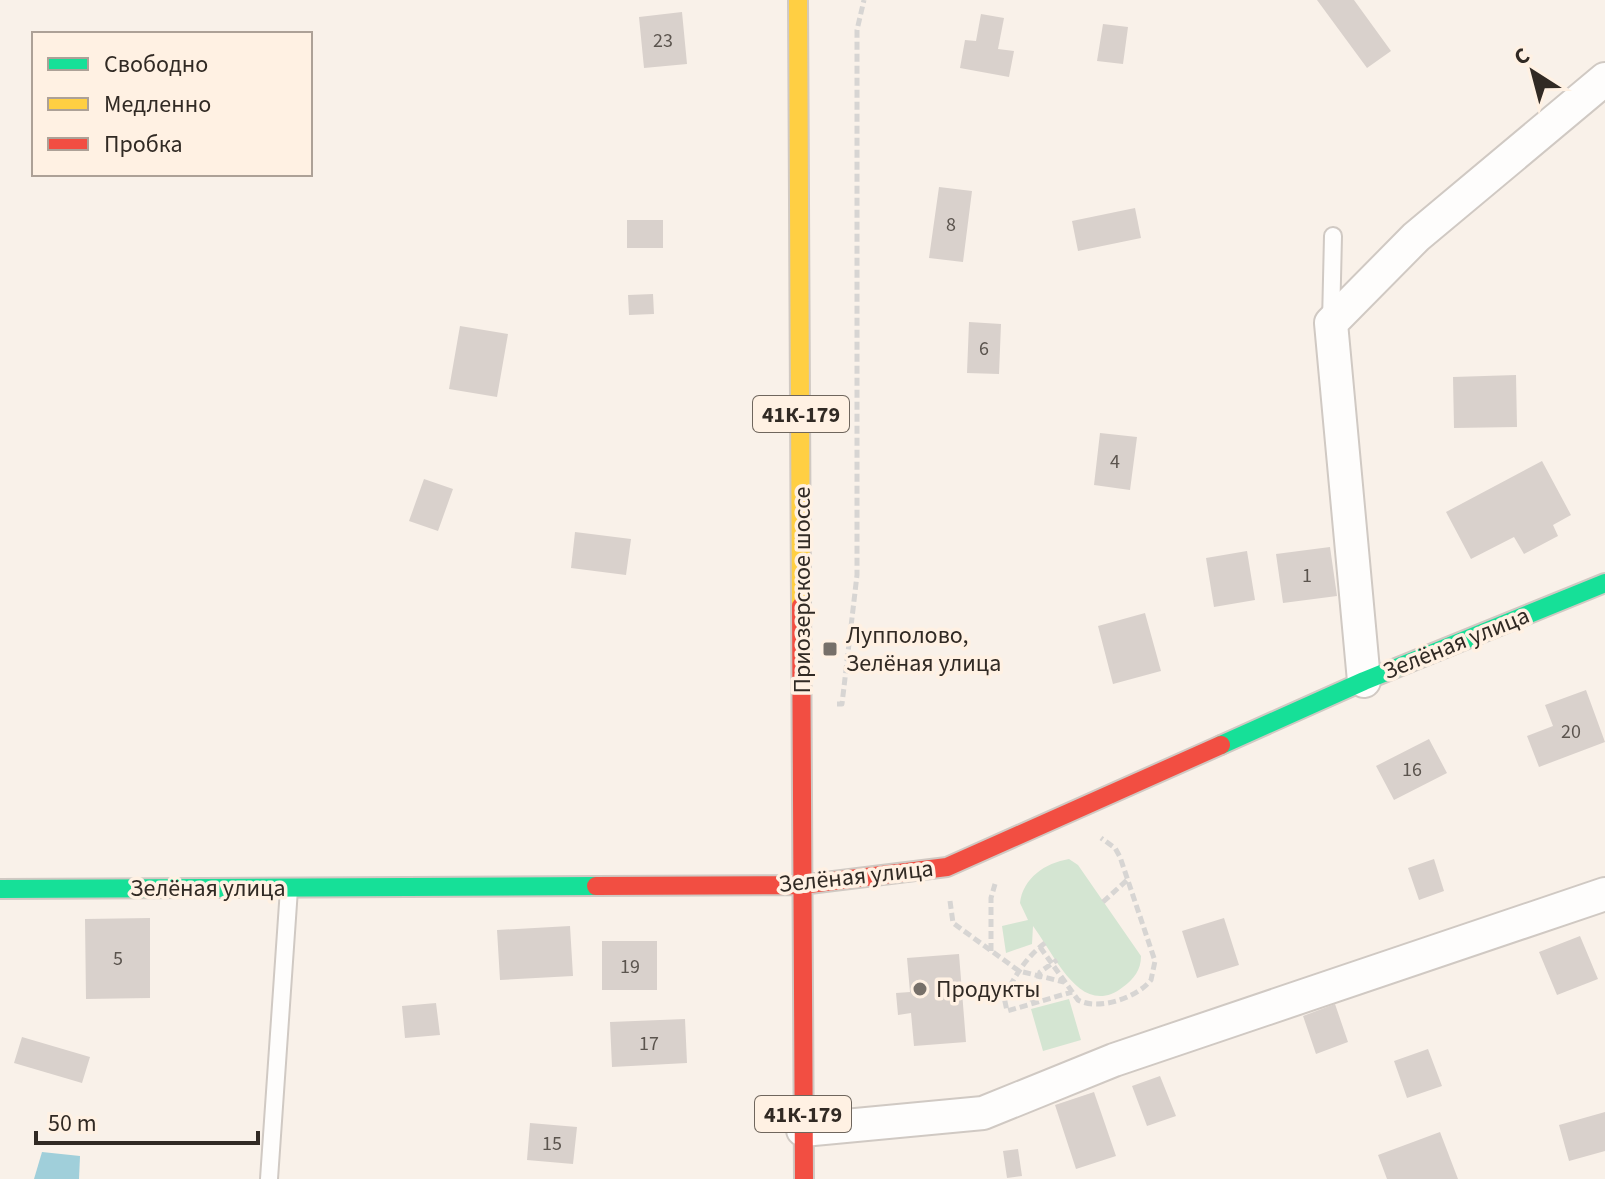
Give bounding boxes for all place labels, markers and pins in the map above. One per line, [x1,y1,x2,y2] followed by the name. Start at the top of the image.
[846,618,1001,681] place label: Лупполово, Зелёная улица
[821,640,839,658] marker: Лупполово, Зелёная улица
[936,972,1040,1007] place label: Продукты
[911,980,929,998] marker: Продукты

